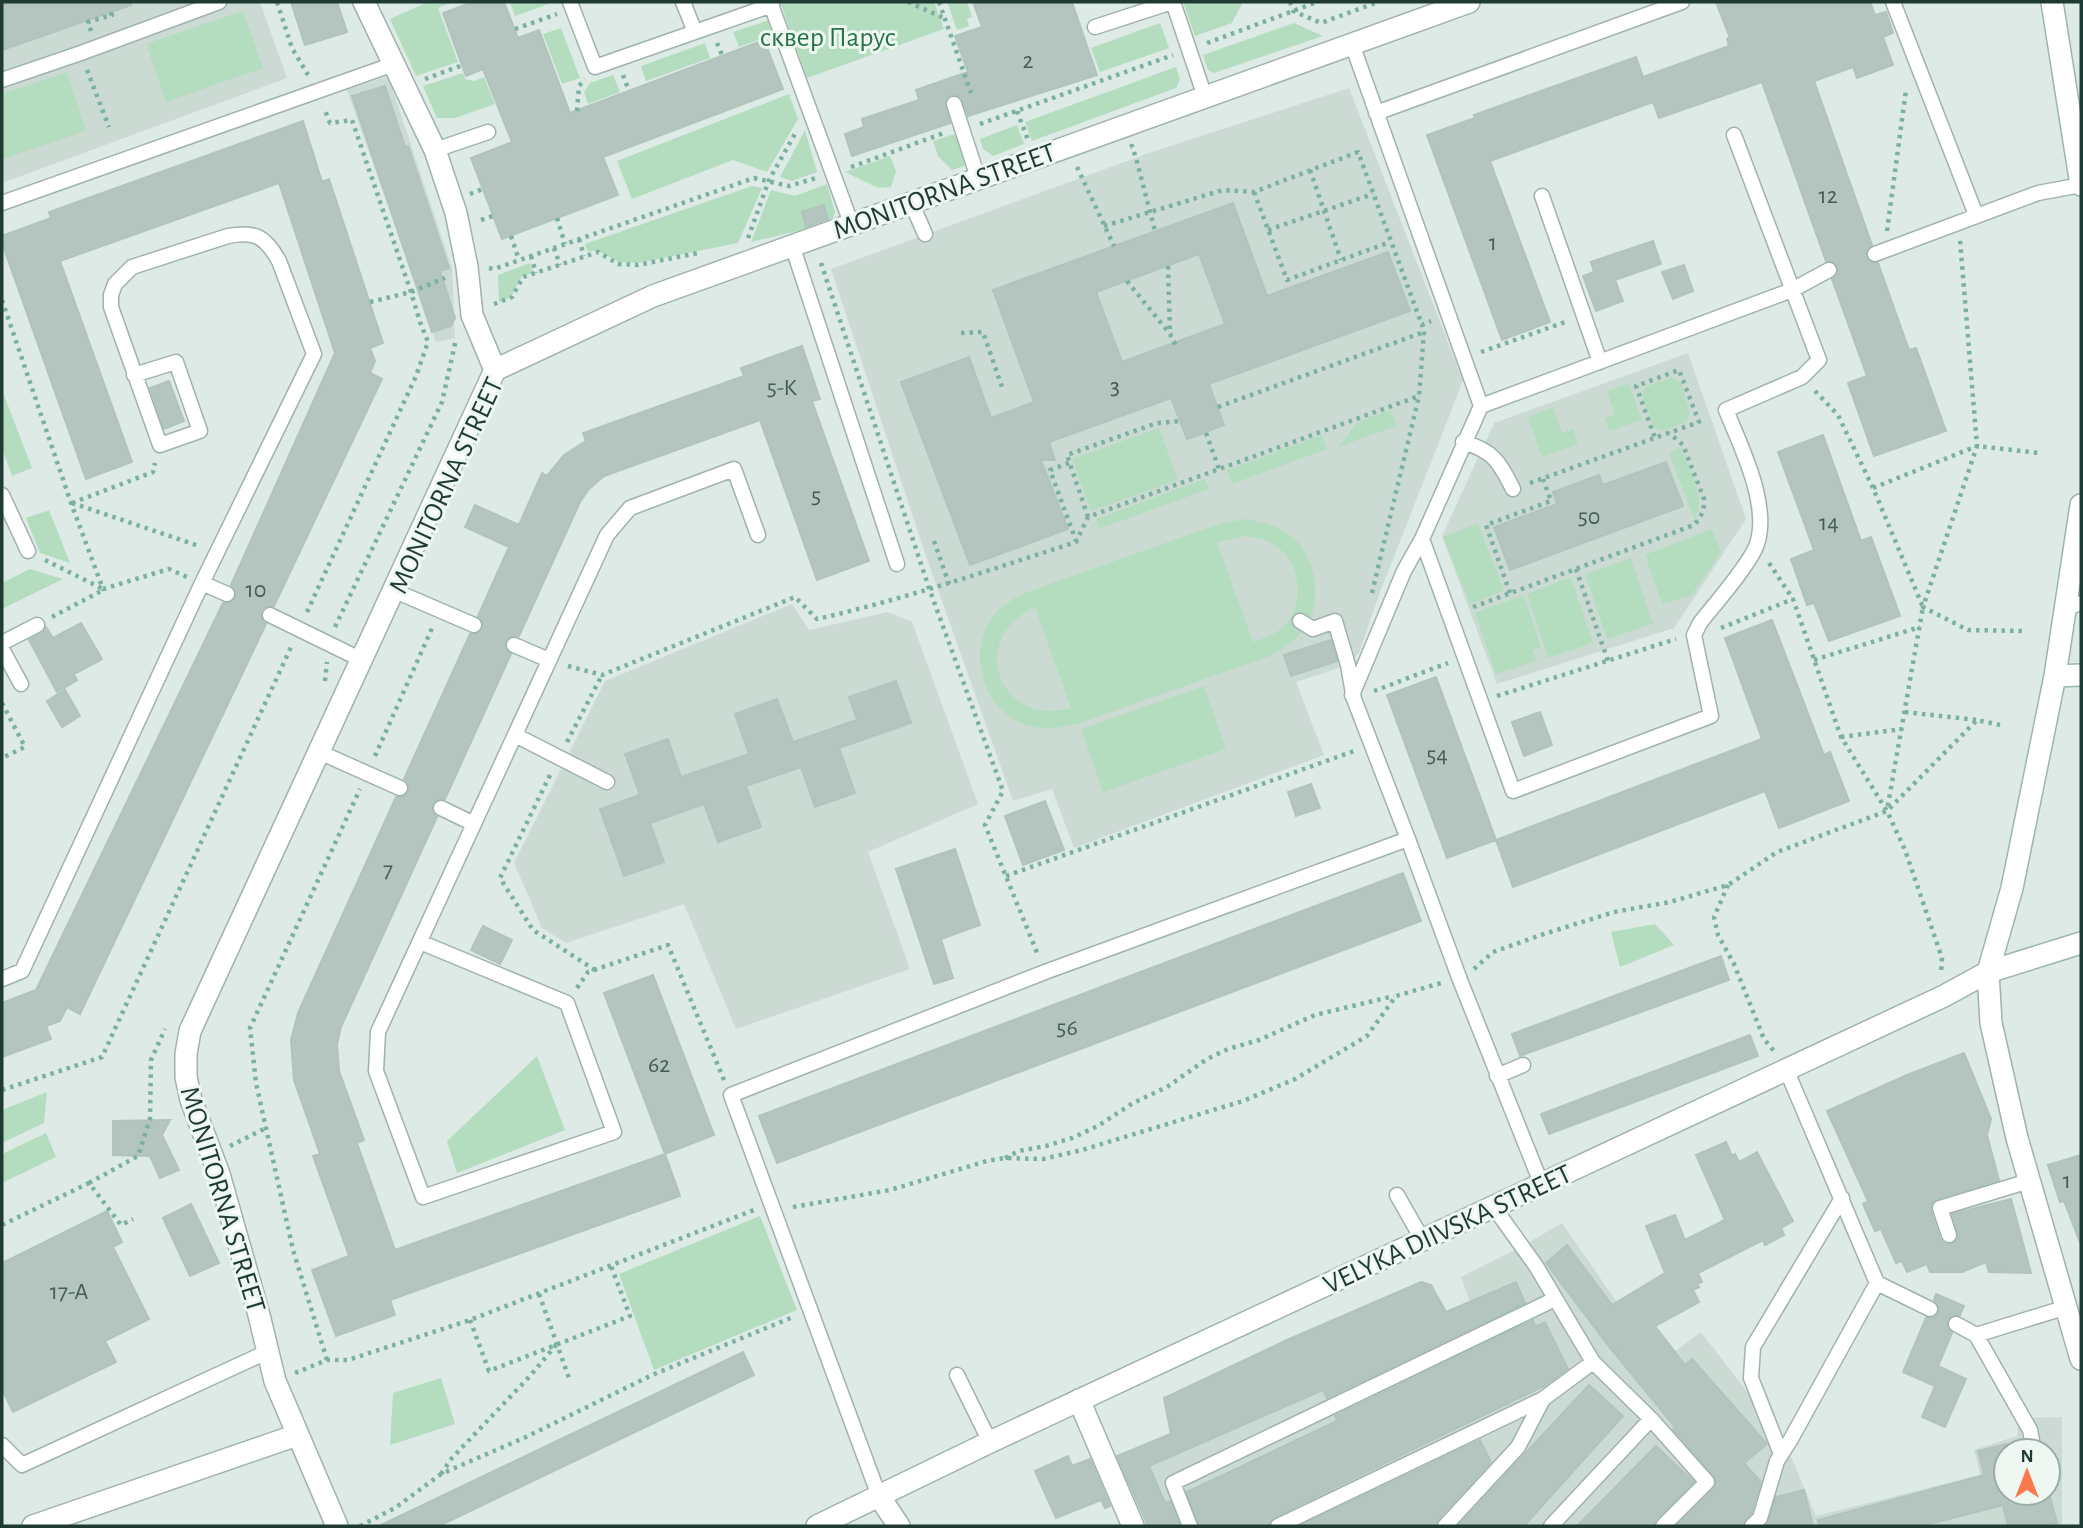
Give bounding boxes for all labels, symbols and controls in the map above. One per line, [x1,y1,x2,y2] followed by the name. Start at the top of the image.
[760,24,896,52] park label: сквер Парус
[1023,49,1034,73] house number: 2
[830,138,1060,245] street label: MONITORNA STREET
[1818,184,1838,208] house number: 12
[1489,231,1497,255] house number: 1
[385,373,509,598] street label: MONITORNA STREET
[1110,375,1120,399] house number: 3
[767,376,797,400] house number: 5-К
[811,484,821,508] house number: 5
[1578,505,1600,529] house number: 50
[1819,511,1839,535] house number: 14
[246,578,266,602] house number: 10
[1426,743,1448,767] house number: 54
[383,858,393,882] house number: 7
[1056,1016,1078,1040] house number: 56
[648,1053,670,1077] house number: 62
[174,1083,270,1316] street label: MONITORNA STREET
[1319,1160,1577,1300] street label: VELYKA DIIVSKA STREET
[2063,1169,2071,1193] house number: 1
[50,1280,88,1304] house number: 17-А
[1992,1437,2062,1507] north arrow
[2020,1447,2034,1466] text: N

